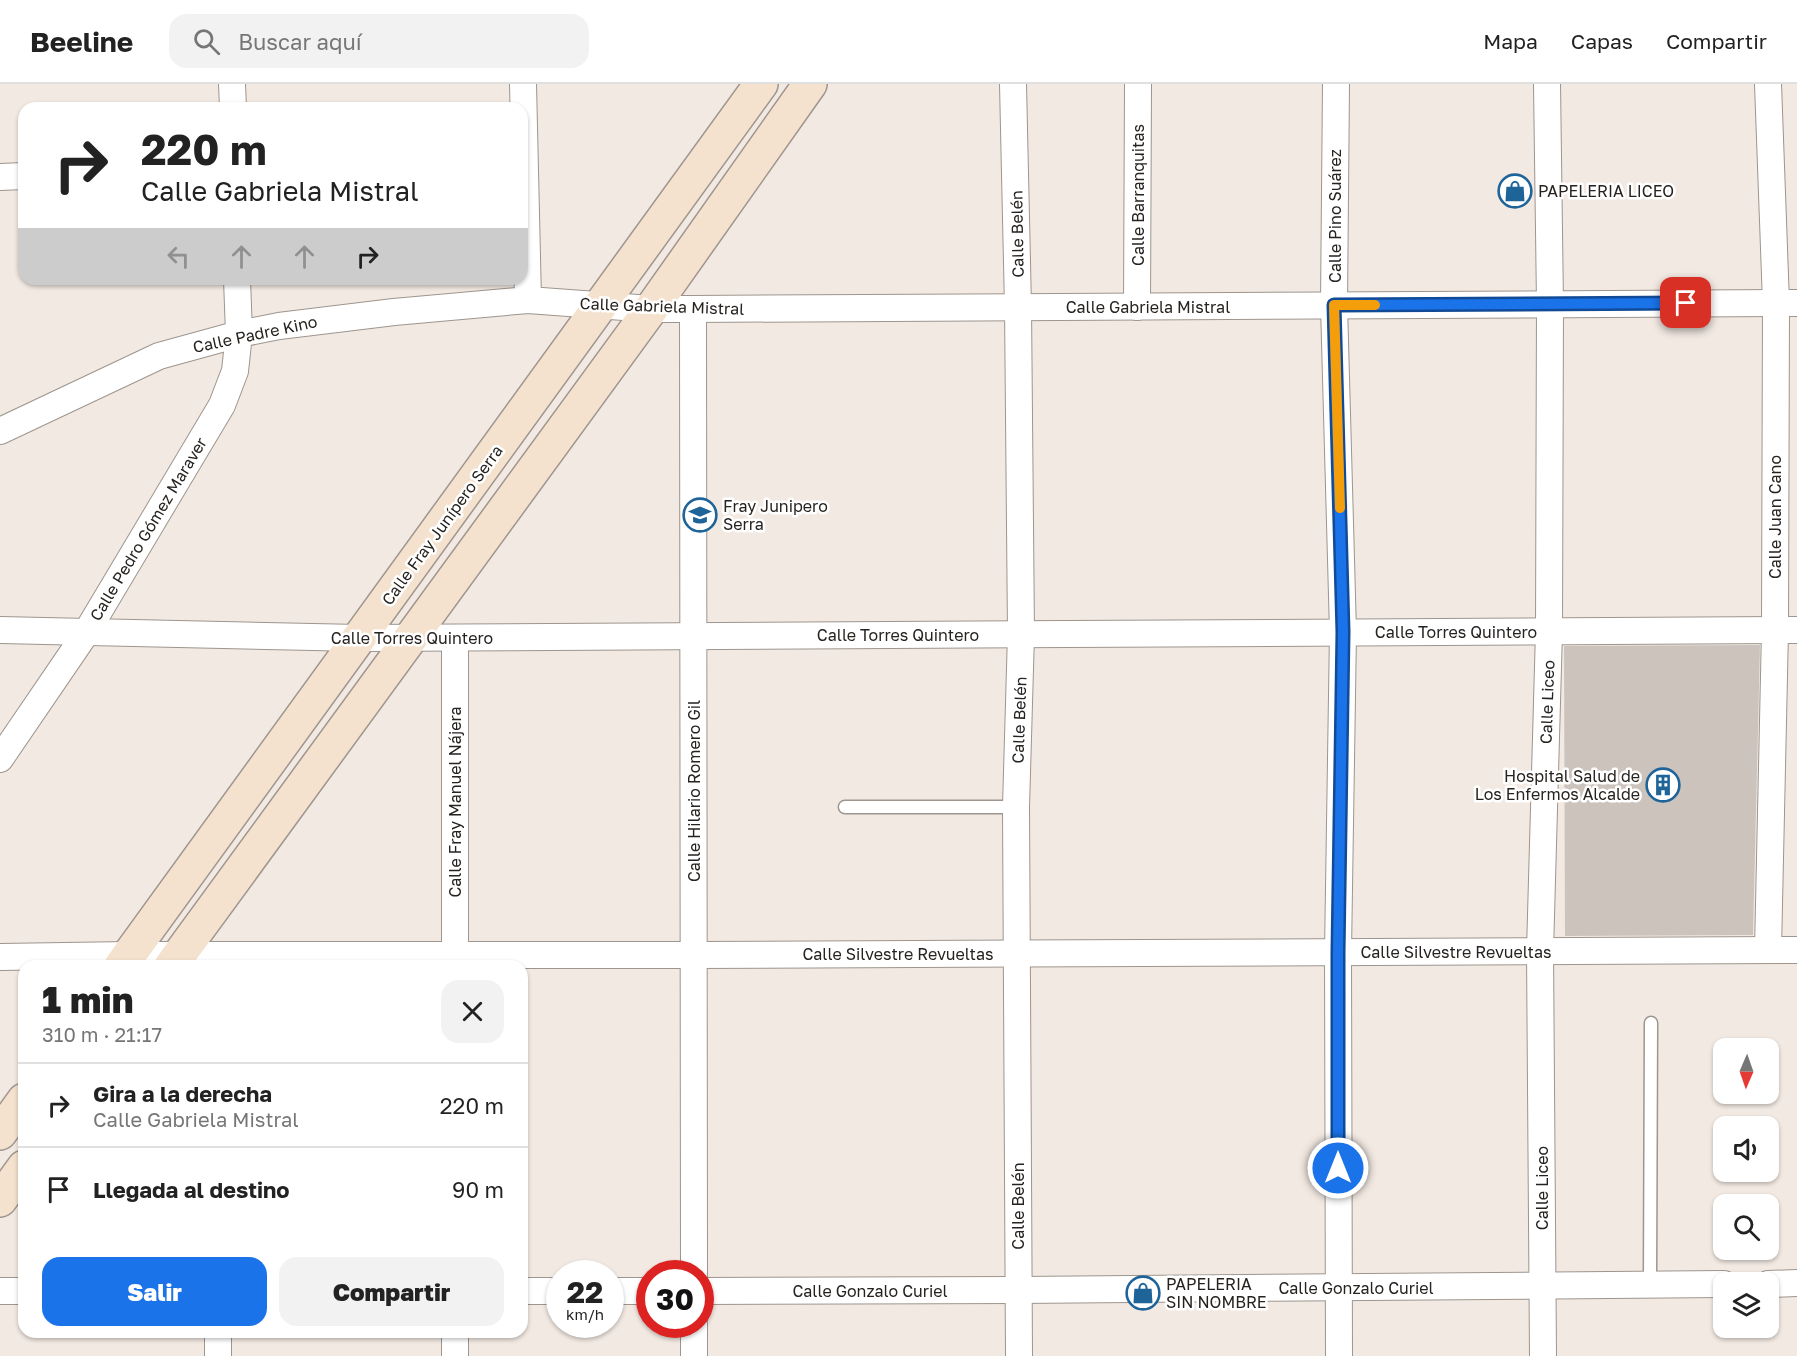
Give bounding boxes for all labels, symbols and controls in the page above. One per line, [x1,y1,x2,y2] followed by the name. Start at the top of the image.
[169,14,589,68] search box
[30,25,133,58] text: Beeline
[190,25,223,58] icon: search
[238,28,362,55] text: Buscar aquí
[1483,28,1538,54] text: Mapa
[1571,28,1633,54] text: Capas
[1666,28,1767,54] text: Compartir
[141,124,267,174] text: 220 m
[1128,124,1148,266] street label: Calle Barranquitas
[42,126,120,204] icon: right
[1325,149,1345,283] street label: Calle Pino Suárez
[1497,173,1533,209] shop icon: PAPELERIA LICEO
[141,175,419,207] text: Calle Gabriela Mistral
[1538,181,1674,201] place label: PAPELERIA LICEO
[1006,190,1028,278] street label: Calle Belén
[162,240,195,273] icon: left
[225,240,258,273] icon: ahead
[288,240,321,273] icon: ahead
[351,240,384,273] icon: right
[1660,277,1711,328] pin
[1669,286,1702,319] icon: arrive
[579,293,745,319] street label: Calle Gabriela Mistral
[1066,297,1230,317] street label: Calle Gabriela Mistral
[191,311,319,357] street label: Calle Padre Kino
[85,434,211,624] street label: Calle Pedro Gómez Maraver
[377,441,507,609] street label: Calle Fray Junípero Serra
[1765,455,1785,579] street label: Calle Juan Cano
[723,496,828,534] place label: Fray Junipero Serra
[682,497,718,533] school or university icon: Fray Junipero Serra
[1375,622,1537,642] street label: Calle Torres Quintero
[817,625,979,645] street label: Calle Torres Quintero
[331,628,493,648] street label: Calle Torres Quintero
[1536,660,1558,744] street label: Calle Liceo
[1007,676,1031,764] street label: Calle Belén
[684,700,704,882] street label: Calle Hilario Romero Gil
[445,706,465,898] street label: Calle Fray Manuel Nájera
[1475,766,1640,804] place label: Hospital Salud de Los Enfermos Alcalde
[1645,767,1681,803] building icon: Hospital Salud de Los Enfermos Alcalde
[1360,942,1552,962] street label: Calle Silvestre Revueltas
[802,944,994,964] street label: Calle Silvestre Revueltas
[42,978,133,1021] text: 1 min
[441,980,504,1043] button: close
[42,1022,162,1046] text: 310 m · 21:17
[1713,1038,1779,1104] north arrow
[1713,1038,1779,1338] map controls
[93,1080,272,1107] text: Gira a la derecha
[42,1089,75,1122] icon: right
[440,1092,504,1119] text: 220 m
[93,1107,299,1131] text: Calle Gabriela Mistral
[1713,1116,1779,1182] button: sound
[1306,1136,1370,1200] position arrow
[1532,1146,1552,1230] street label: Calle Liceo
[1008,1162,1028,1250] street label: Calle Belén
[42,1173,75,1206] icon: arrive
[93,1176,290,1203] text: Llegada al destino
[452,1176,504,1203] text: 90 m
[1713,1194,1779,1260] button: search
[42,1257,267,1326] button: Salir
[279,1257,504,1326] button: Compartir
[636,1260,714,1338] speed limit sign: 30
[1713,1272,1779,1338] button: layers
[567,1274,603,1310] text: 22
[1166,1274,1267,1312] place label: PAPELERIA SIN NOMBRE
[1125,1275,1161,1311] shop icon: PAPELERIA SIN NOMBRE
[1278,1278,1434,1298] street label: Calle Gonzalo Curiel
[792,1281,948,1301] street label: Calle Gonzalo Curiel
[566,1305,604,1323] text: km/h

